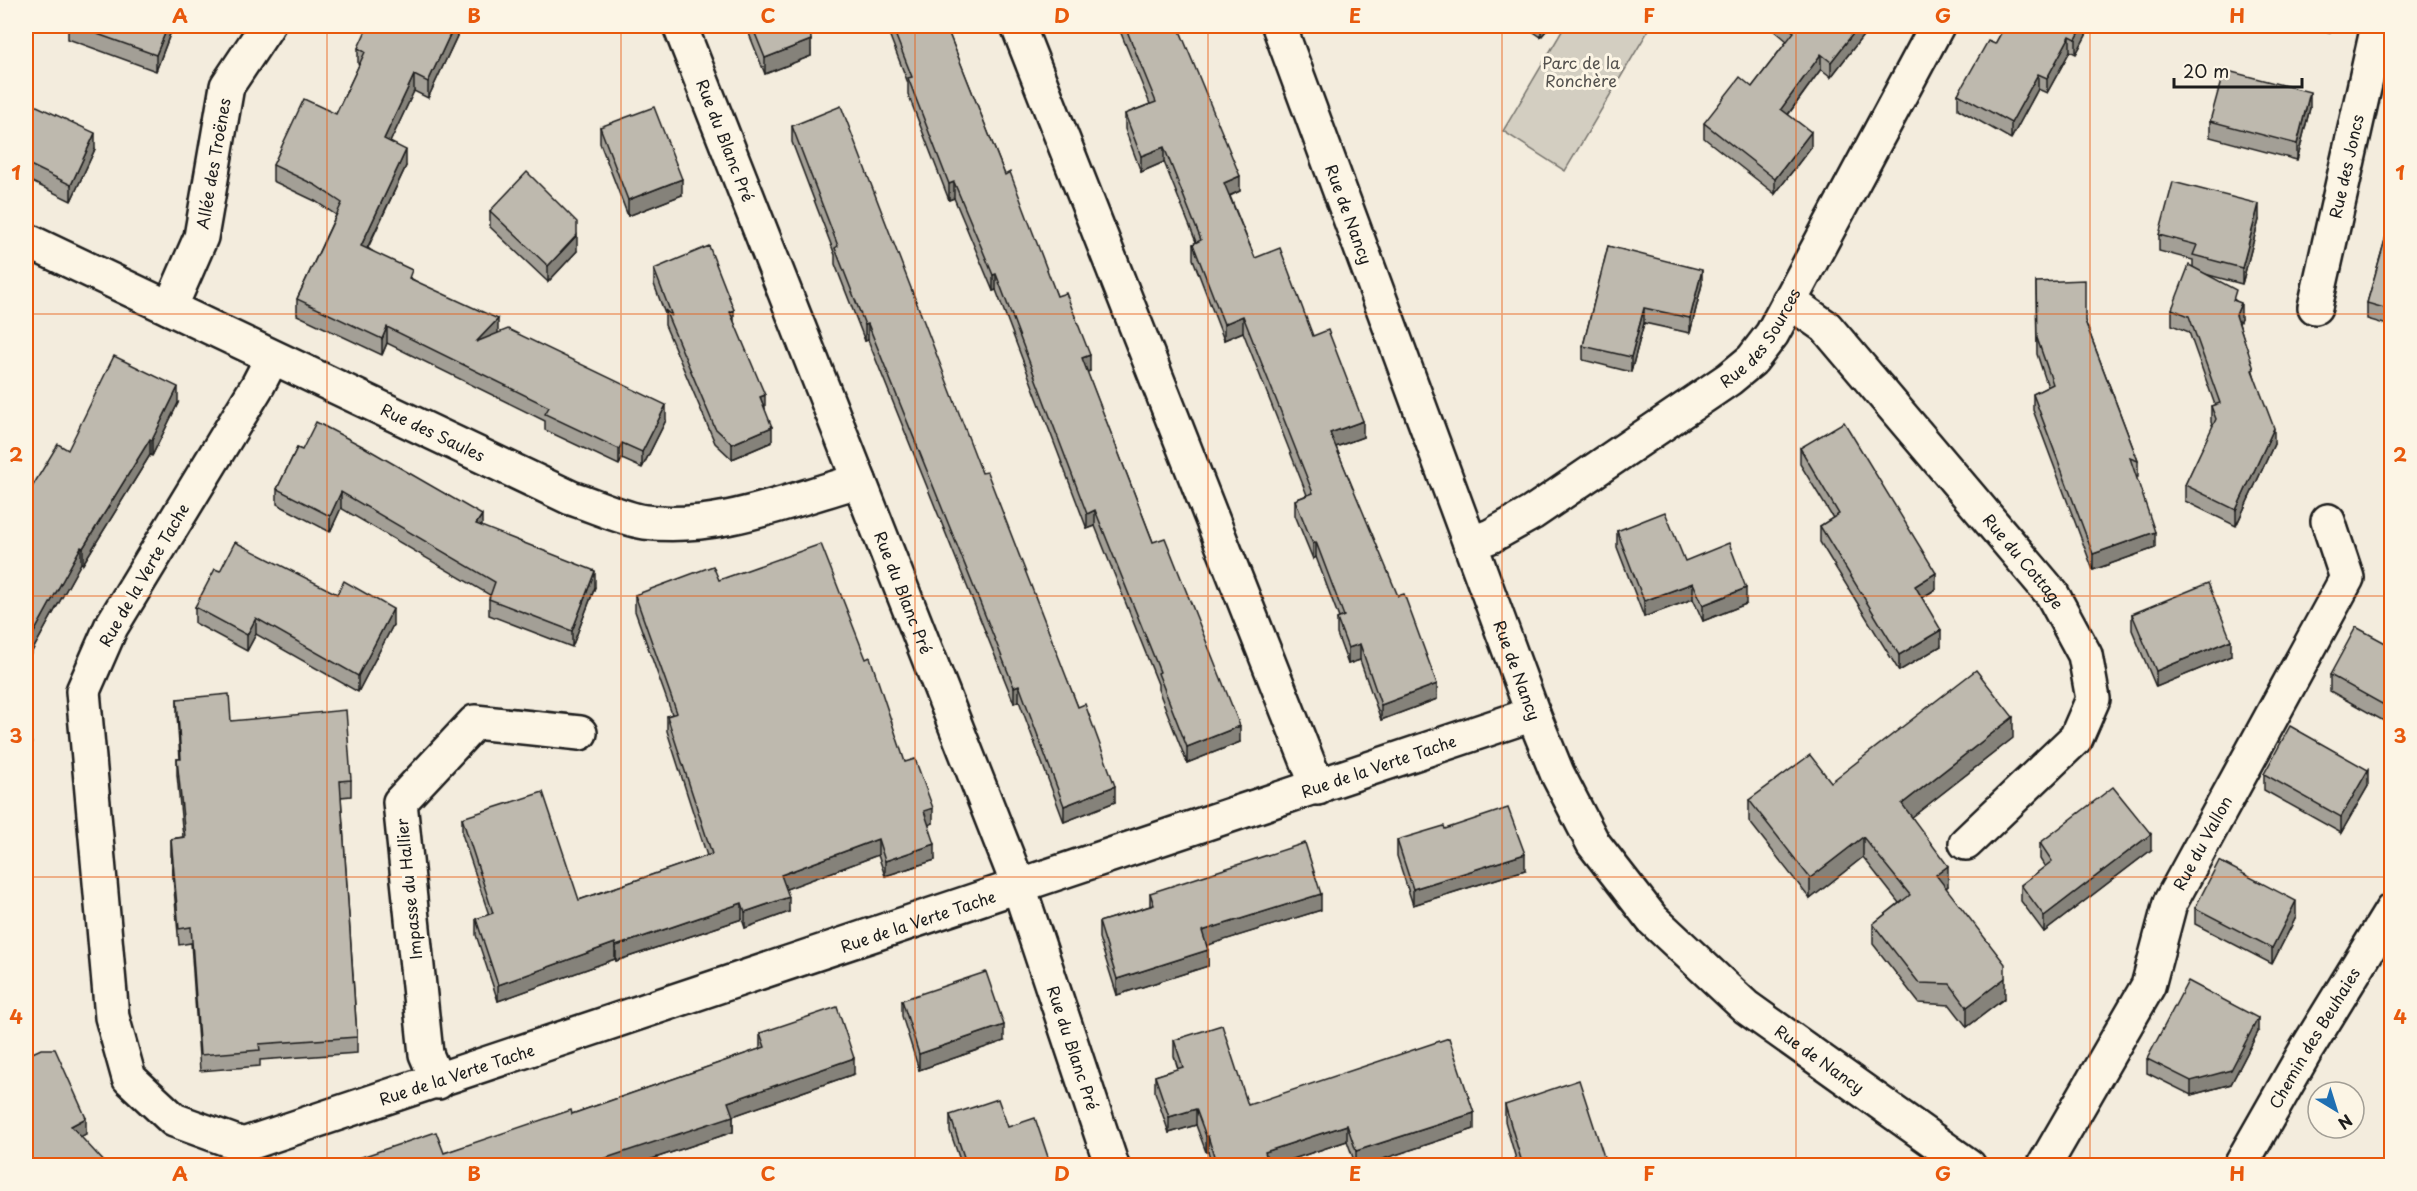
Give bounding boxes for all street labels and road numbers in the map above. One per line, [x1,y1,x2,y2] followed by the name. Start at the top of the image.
[691,75,761,205] street label: Rue du Blanc Pré
[190,96,236,231] street label: Allée des Troënes
[2322,112,2369,221] street label: Rue des Joncs
[1320,161,1379,268] street label: Rue de Nancy
[1715,283,1806,393] street label: Rue des Sources
[377,397,489,467] street label: Rue des Saules
[92,498,194,651] street label: Rue de la Verte Tache
[1978,508,2071,613] street label: Rue du Cottage
[869,527,939,657] street label: Rue du Blanc Pré
[1488,617,1547,724] street label: Rue de Nancy
[1298,728,1459,803] street label: Rue de la Verte Tache
[2166,791,2237,894] street label: Rue du Vallon
[389,817,427,961] street label: Impasse du Hallier
[837,883,998,958] street label: Rue de la Verte Tache
[2262,962,2365,1113] street label: Chemin des Beuhaies
[1042,982,1106,1113] street label: Rue du Blanc Pré
[1770,1018,1870,1099] street label: Rue de Nancy
[376,1037,537,1111] street label: Rue de la Verte Tache

